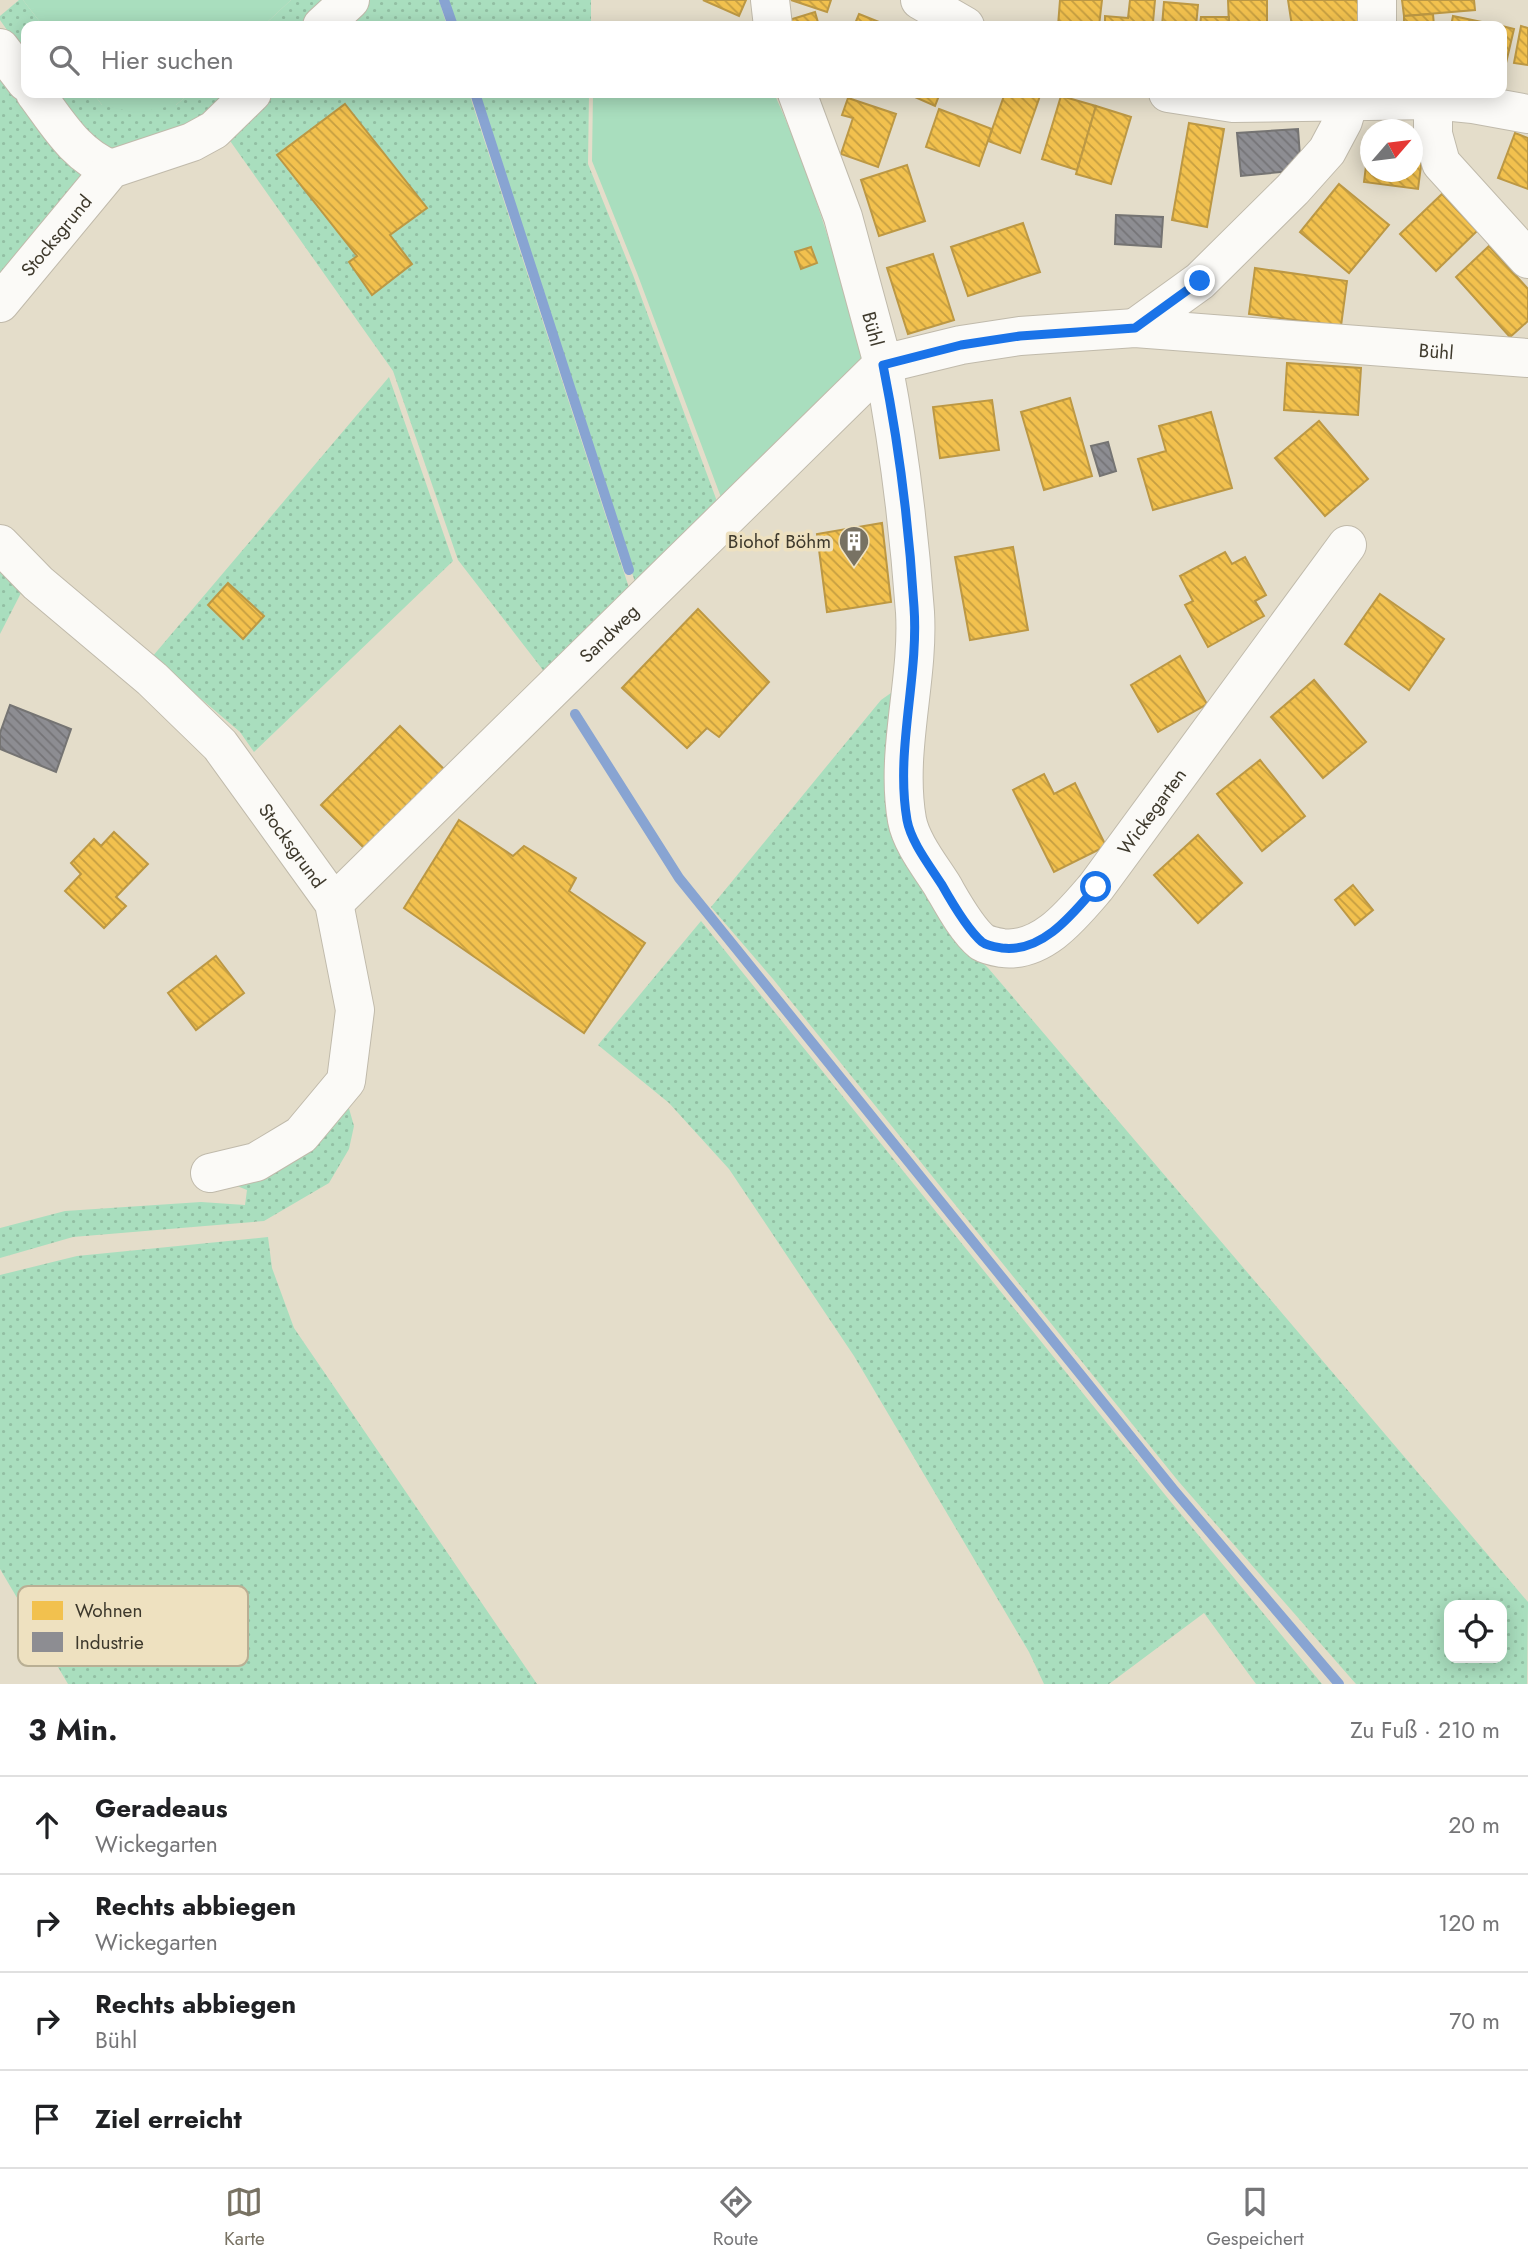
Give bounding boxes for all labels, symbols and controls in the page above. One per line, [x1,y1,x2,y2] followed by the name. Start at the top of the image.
[21,21,1507,98] search box
[45,41,83,79] icon: search
[101,41,234,79] text: Hier suchen
[1360,119,1423,182] north arrow
[15,189,98,282] street label: Stocksgrund
[1184,265,1215,296] route end
[855,308,891,349] street label: Bühl
[1418,337,1455,366] street label: Bühl
[837,524,871,568] building icon: Biohof Böhm
[728,528,831,555] place label: Biohof Böhm
[573,598,645,669] street label: Sandweg
[1111,763,1193,861] street label: Wickegarten
[252,798,332,894] street label: Stocksgrund
[1080,871,1111,902] route start
[18,1586,248,1666] legend
[75,1597,142,1624] text: Wohnen
[1444,1600,1507,1663] map controls
[1444,1600,1507,1663] button: locate
[75,1629,144,1656] text: Industrie
[28,1708,118,1751] text: 3 Min.
[1350,1713,1500,1747] text: Zu Fuß · 210 m
[95,1789,228,1827] text: Geradeaus
[28,1806,66,1844] icon: ahead
[1448,1808,1500,1842] text: 20 m
[95,1827,218,1861] text: Wickegarten
[95,1887,296,1925] text: Rechts abbiegen
[28,1904,66,1942] icon: right
[1438,1906,1500,1940] text: 120 m
[95,1925,218,1959] text: Wickegarten
[95,1985,296,2023] text: Rechts abbiegen
[28,2002,66,2040] icon: right
[1449,2004,1500,2038] text: 70 m
[95,2023,137,2057] text: Bühl
[28,2100,66,2138] icon: arrive
[95,2100,242,2138] text: Ziel erreicht
[224,2183,265,2252] tab: Karte
[713,2183,758,2252] tab: Route
[1206,2183,1304,2252] tab: Gespeichert

